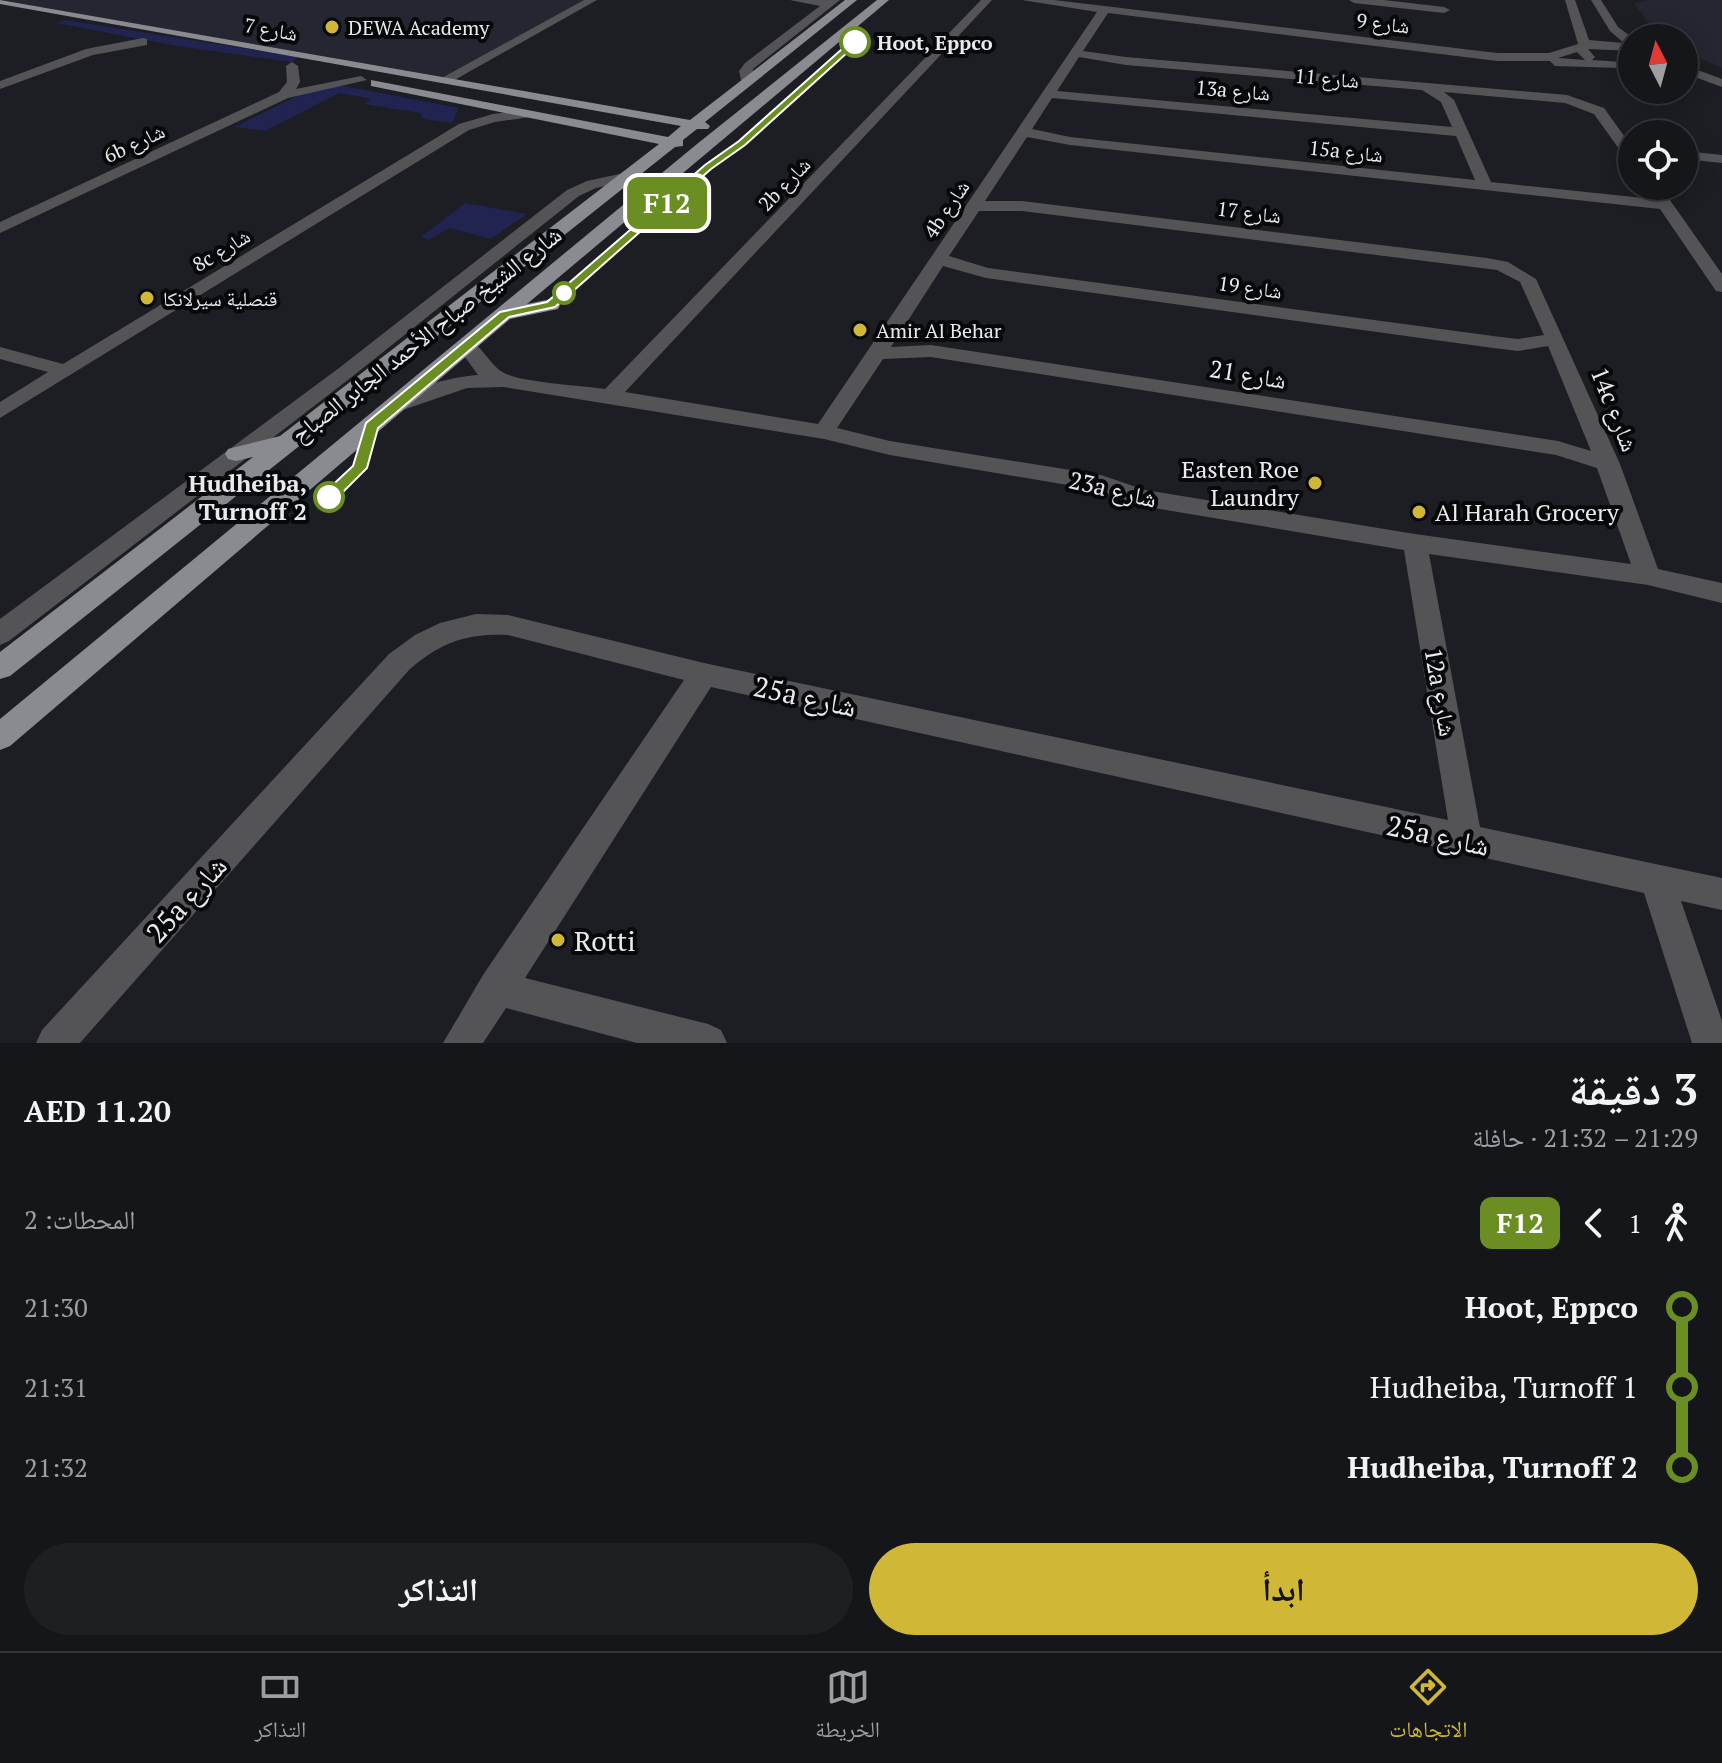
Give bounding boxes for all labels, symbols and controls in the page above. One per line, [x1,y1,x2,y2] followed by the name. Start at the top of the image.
[1355,6,1411,40] street label: شارع 9
[242,11,300,47] street label: شارع 7
[348,14,490,41] place label: DEWA Academy
[323,18,341,36] marker: DEWA Academy
[1618,24,1698,104] north arrow
[1618,24,1698,200] map controls
[840,27,870,57] marker: Hoot, Eppco
[877,29,993,56] place label: Hoot, Eppco
[1294,62,1360,94] street label: شارع 11
[1195,73,1271,107] street label: 13a شارع
[99,117,169,169] street label: 6b شارع
[1618,120,1698,200] button: locate
[1308,134,1384,168] street label: 15a شارع
[752,151,816,217] street label: 2b شارع
[917,175,975,243] street label: 4b شارع
[621,177,713,229] line badge: F12
[643,184,691,221] text: F12
[1215,195,1283,229] street label: شارع 17
[284,218,568,450] street label: شارع الشيخ صباح الأحمد الجابر الصباح
[187,222,255,278] street label: 8c شارع
[1216,269,1284,305] street label: شارع 19
[553,282,575,304] unlabelled marker
[163,285,277,312] place label: قنصلية سيرلانكا
[138,289,156,307] marker: قنصلية سيرلانكا
[876,317,1002,344] place label: Amir Al Behar
[851,321,869,339] marker: Amir Al Behar
[1207,352,1289,396] street label: شارع 21
[1584,362,1646,456] street label: 14c شارع
[1181,453,1300,513] place label: Easten Roe Laundry
[1066,463,1160,515] street label: 23a شارع
[188,467,307,527] place label: Hudheiba, Turnoff 2
[1306,474,1324,492] marker: Easten Roe Laundry
[314,482,344,512] marker: Hudheiba, Turnoff 2
[1435,496,1620,528] place label: Al Harah Grocery
[1410,503,1428,521] marker: Al Harah Grocery
[1418,645,1464,739] street label: 12a شارع
[750,667,860,725] street label: 25a شارع
[1383,806,1493,864] street label: 25a شارع
[137,848,235,950] street label: 25a شارع
[574,922,636,959] place label: Rotti
[549,931,567,949] marker: Rotti
[1569,1059,1698,1118] text: 3 دقيقة
[24,1091,171,1131] text: AED 11.20
[1472,1120,1698,1154] text: 21:29 – 21:32 · حافلة
[1572,1201,1616,1245] icon: back
[1654,1201,1698,1245] icon: walk
[24,1202,135,1236] text: المحطات: 2
[1496,1204,1544,1241] text: F12
[1628,1206,1642,1240] text: 1
[1465,1287,1638,1327] text: Hoot, Eppco
[24,1290,88,1324] text: 21:30
[1370,1367,1638,1407] text: Hudheiba, Turnoff 1
[24,1370,88,1404] text: 21:31
[1347,1447,1638,1487] text: Hudheiba, Turnoff 2
[24,1450,88,1484] text: 21:32
[24,1543,853,1635] button: التذاكر
[869,1543,1698,1635] button: ابدأ
[255,1665,306,1751] tab: التذاكر
[815,1665,880,1751] tab: الخريطة
[1389,1665,1467,1751] tab: الاتجاهات

